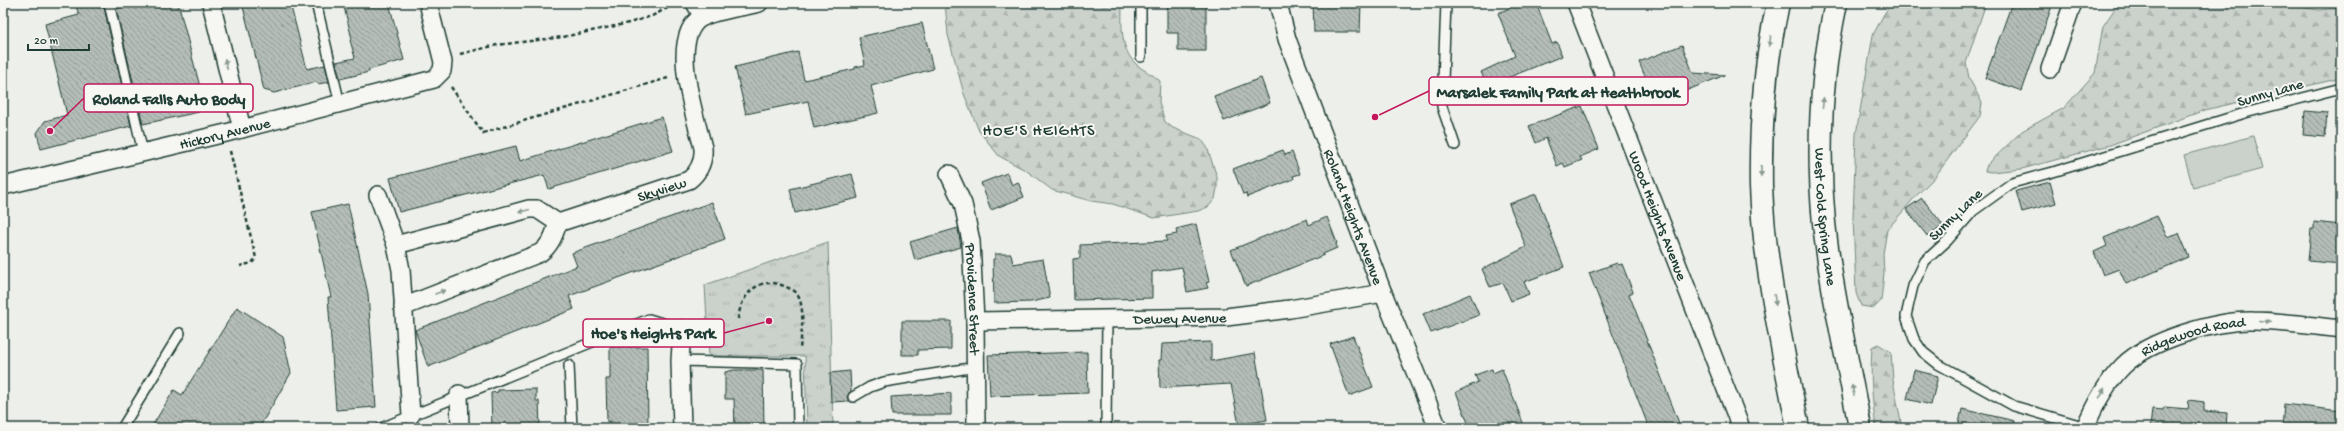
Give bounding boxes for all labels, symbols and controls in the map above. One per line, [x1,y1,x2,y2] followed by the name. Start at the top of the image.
[28,26,89,52] scale bar
[34,35,59,49] text: 20 m
[1767,35,1773,47] one-way arrow
[223,57,229,69] one-way arrow
[2235,76,2306,112] street label: Sunny Lane
[1429,77,1688,105] callout: Marsalek Family Park at Heathbrook
[84,84,253,112] callout: Roland Falls Auto Body
[1437,85,1681,104] text: Marsalek Family Park at Heathbrook
[92,92,246,111] text: Roland Falls Auto Body
[1820,97,1827,109] one-way arrow
[178,115,273,155] street label: Hickory Avenue
[983,123,1095,142] district label: HOE'S HEIGHTS
[1319,147,1386,288] street label: Roland Heights Avenue
[1810,148,1840,287] street label: West Cold Spring Lane
[1623,149,1690,284] street label: Wood Heights Avenue
[1758,165,1764,178] one-way arrow
[635,174,689,207] street label: Skyview
[1926,185,1987,245] street label: Sunny Lane
[517,208,529,214] one-way arrow
[960,242,982,357] street label: Providence Street
[434,289,446,295] one-way arrow
[1772,294,1778,306] one-way arrow
[1132,310,1227,329] street label: Dewey Avenue
[2138,314,2247,362] street label: Ridgewood Road
[2259,318,2271,325] one-way arrow
[583,319,724,347] callout: Hoe's Heights Park
[591,326,717,345] text: Hoe's Heights Park
[1850,384,1856,396] one-way arrow
[2099,387,2106,399] one-way arrow

